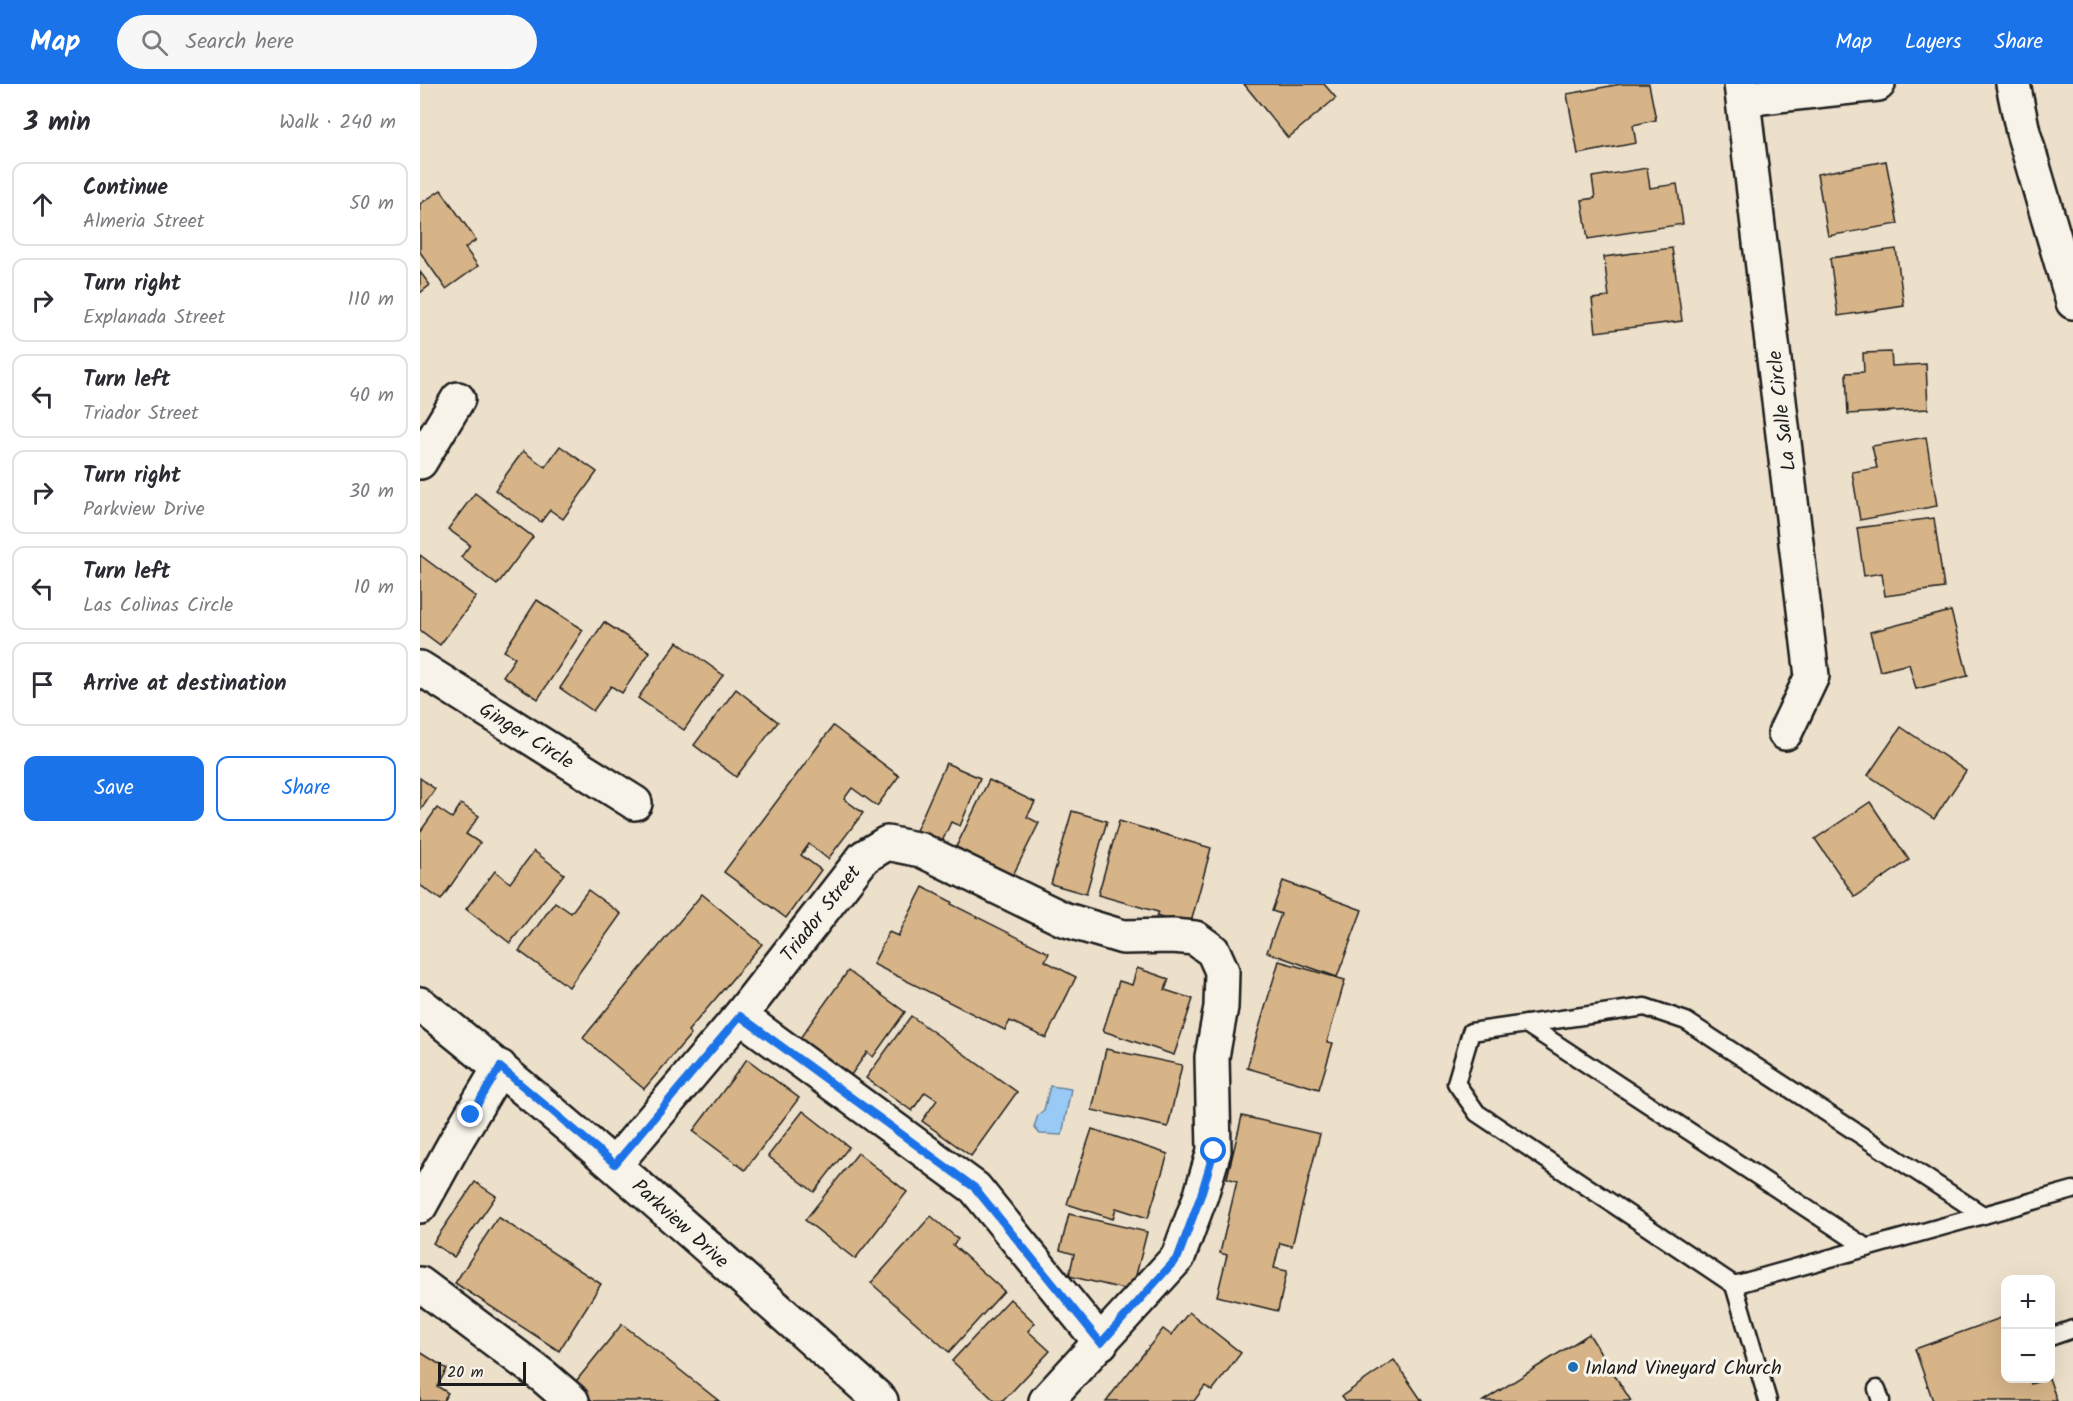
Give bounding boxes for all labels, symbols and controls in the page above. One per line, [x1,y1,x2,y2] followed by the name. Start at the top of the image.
[117,15,537,69] search box
[30,20,81,65] text: Map
[186,25,294,60] text: Search here
[138,26,171,59] icon: search
[1835,26,1872,59] text: Map
[1905,26,1961,59] text: Layers
[1994,26,2043,59] text: Share
[24,102,91,144] text: 3 min
[279,107,396,139] text: Walk · 240 m
[83,171,168,206] text: Continue
[26,188,59,221] icon: ahead
[349,188,394,220] text: 50 m
[83,206,204,238] text: Almeria Street
[83,267,181,302] text: Turn right
[26,284,59,317] icon: right
[348,284,394,316] text: 110 m
[83,302,225,334] text: Explanada Street
[1760,349,1806,473] street label: La Salle Circle
[83,363,170,398] text: Turn left
[26,380,59,413] icon: left
[349,380,394,412] text: 40 m
[83,398,199,430] text: Triador Street
[83,459,181,494] text: Turn right
[26,476,59,509] icon: right
[349,476,394,508] text: 30 m
[83,494,205,526] text: Parkview Drive
[83,555,170,590] text: Turn left
[26,572,59,605] icon: left
[354,572,394,604] text: 10 m
[83,590,233,622] text: Las Colinas Circle
[83,667,286,702] text: Arrive at destination
[26,668,59,701] icon: arrive
[472,695,580,779] street label: Ginger Circle
[24,756,204,821] button: Save
[216,756,396,821] button: Share
[773,859,870,970] street label: Triador Street
[457,1101,483,1127] route end
[1200,1137,1226,1163] route start
[624,1172,736,1277] street label: Parkview Drive
[2001,1275,2055,1383] map controls
[2001,1275,2055,1329] button: +
[2001,1329,2055,1383] button: −
[1585,1353,1782,1385] place label: Inland Vineyard Church
[438,1359,526,1386] scale bar
[447,1360,483,1385] text: 20 m
[1566,1360,1580,1374] marker: Inland Vineyard Church

